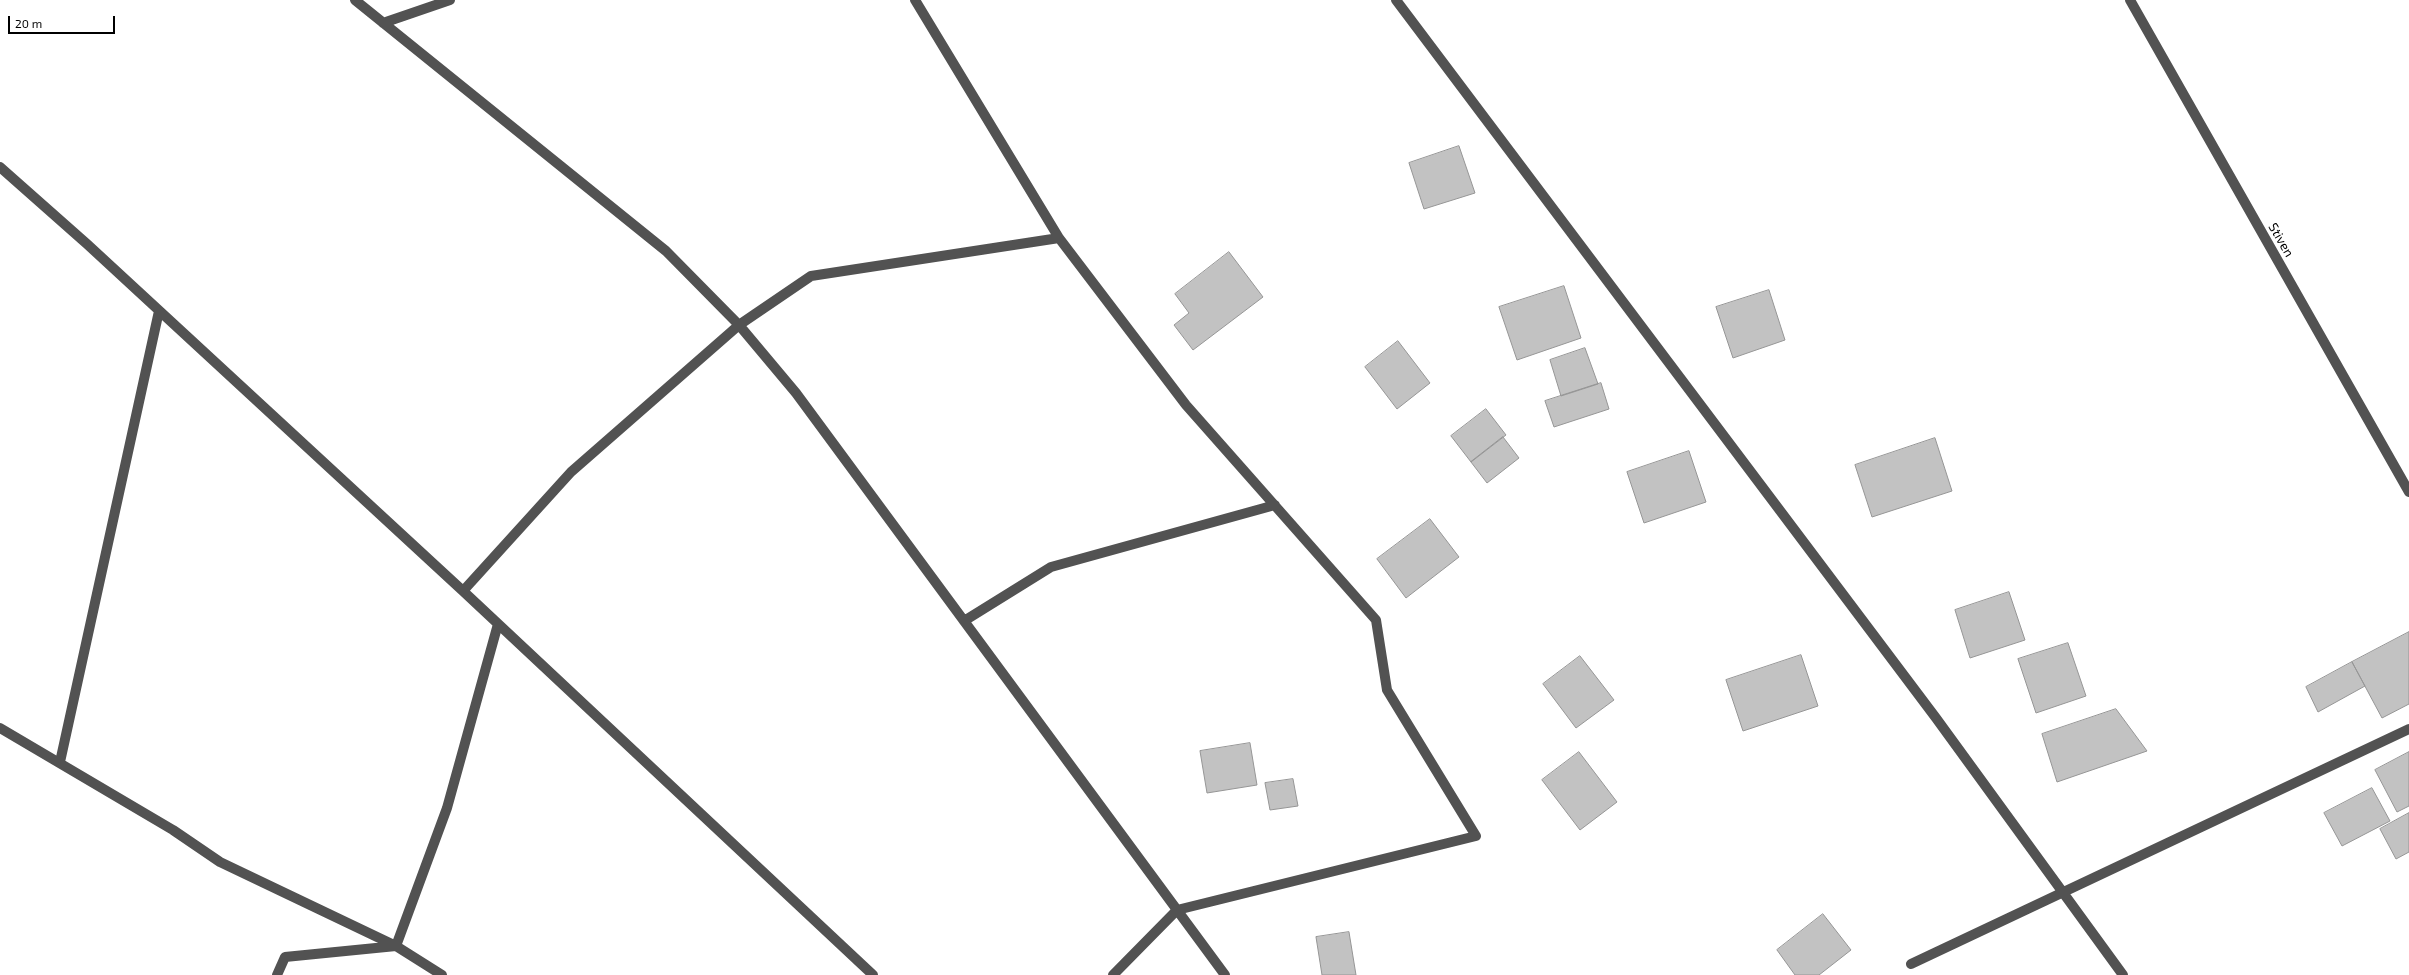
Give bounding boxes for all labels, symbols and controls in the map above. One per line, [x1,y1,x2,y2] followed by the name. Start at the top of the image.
[10,8,117,34] scale bar
[15,16,42,30] text: 20 m
[2265,220,2297,260] street label: Stiven

